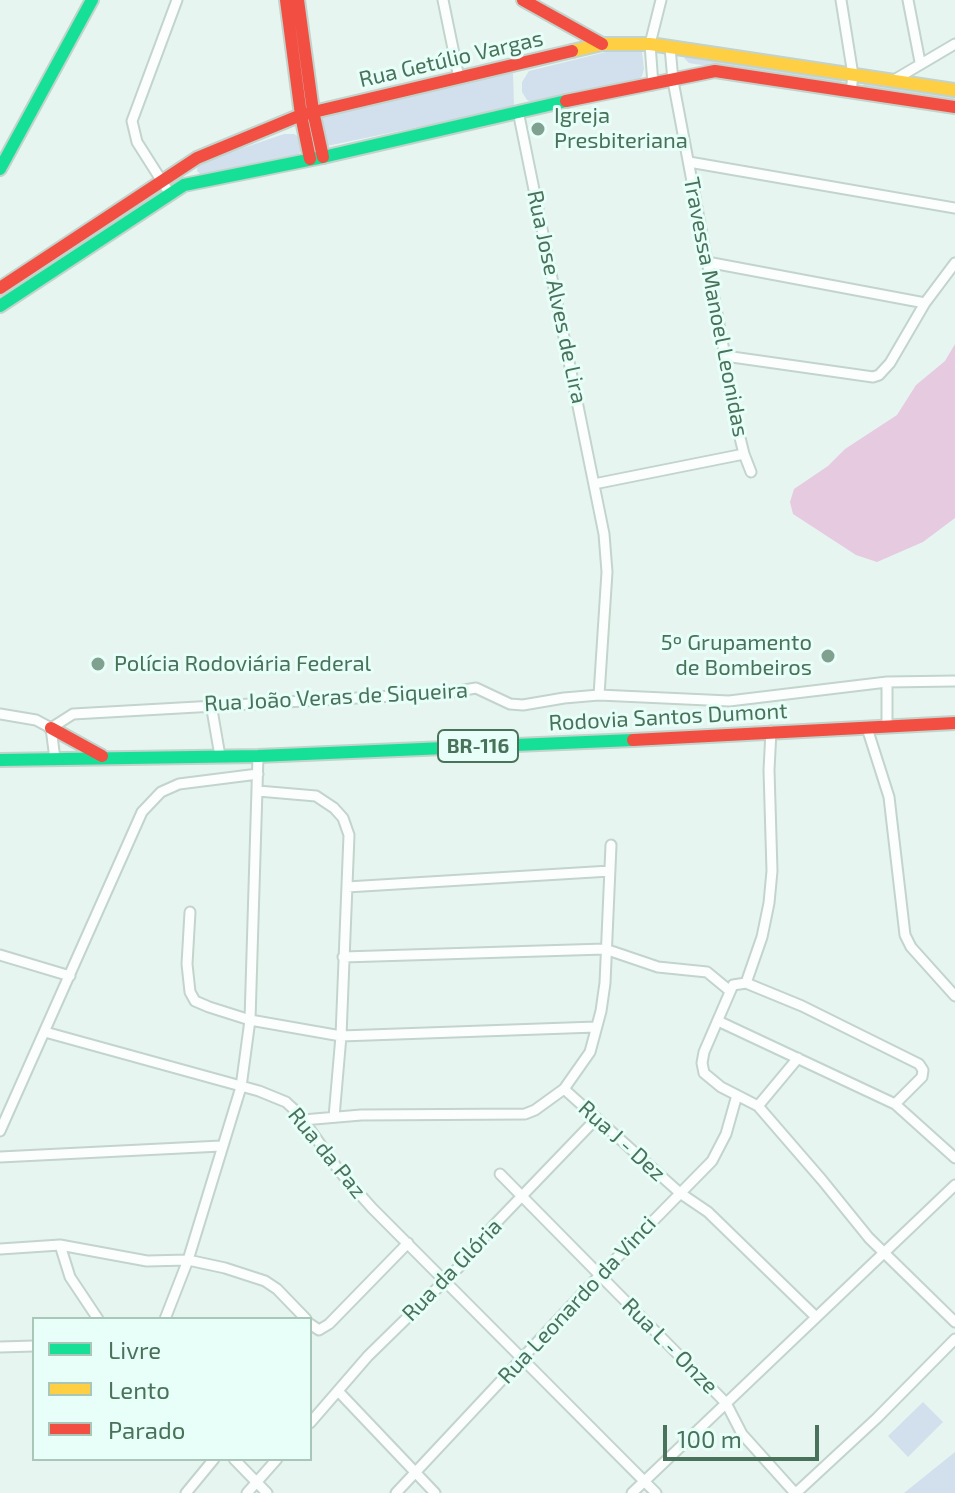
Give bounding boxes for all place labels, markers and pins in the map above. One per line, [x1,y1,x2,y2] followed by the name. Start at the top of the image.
[554,103,688,154] place label: Igreja Presbiteriana
[529,120,547,138] marker: Igreja Presbiteriana
[661,630,812,682] place label: 5º Grupamento de Bombeiros
[819,647,837,665] marker: 5º Grupamento de Bombeiros
[114,651,371,677] place label: Polícia Rodoviária Federal
[89,655,107,673] marker: Polícia Rodoviária Federal

